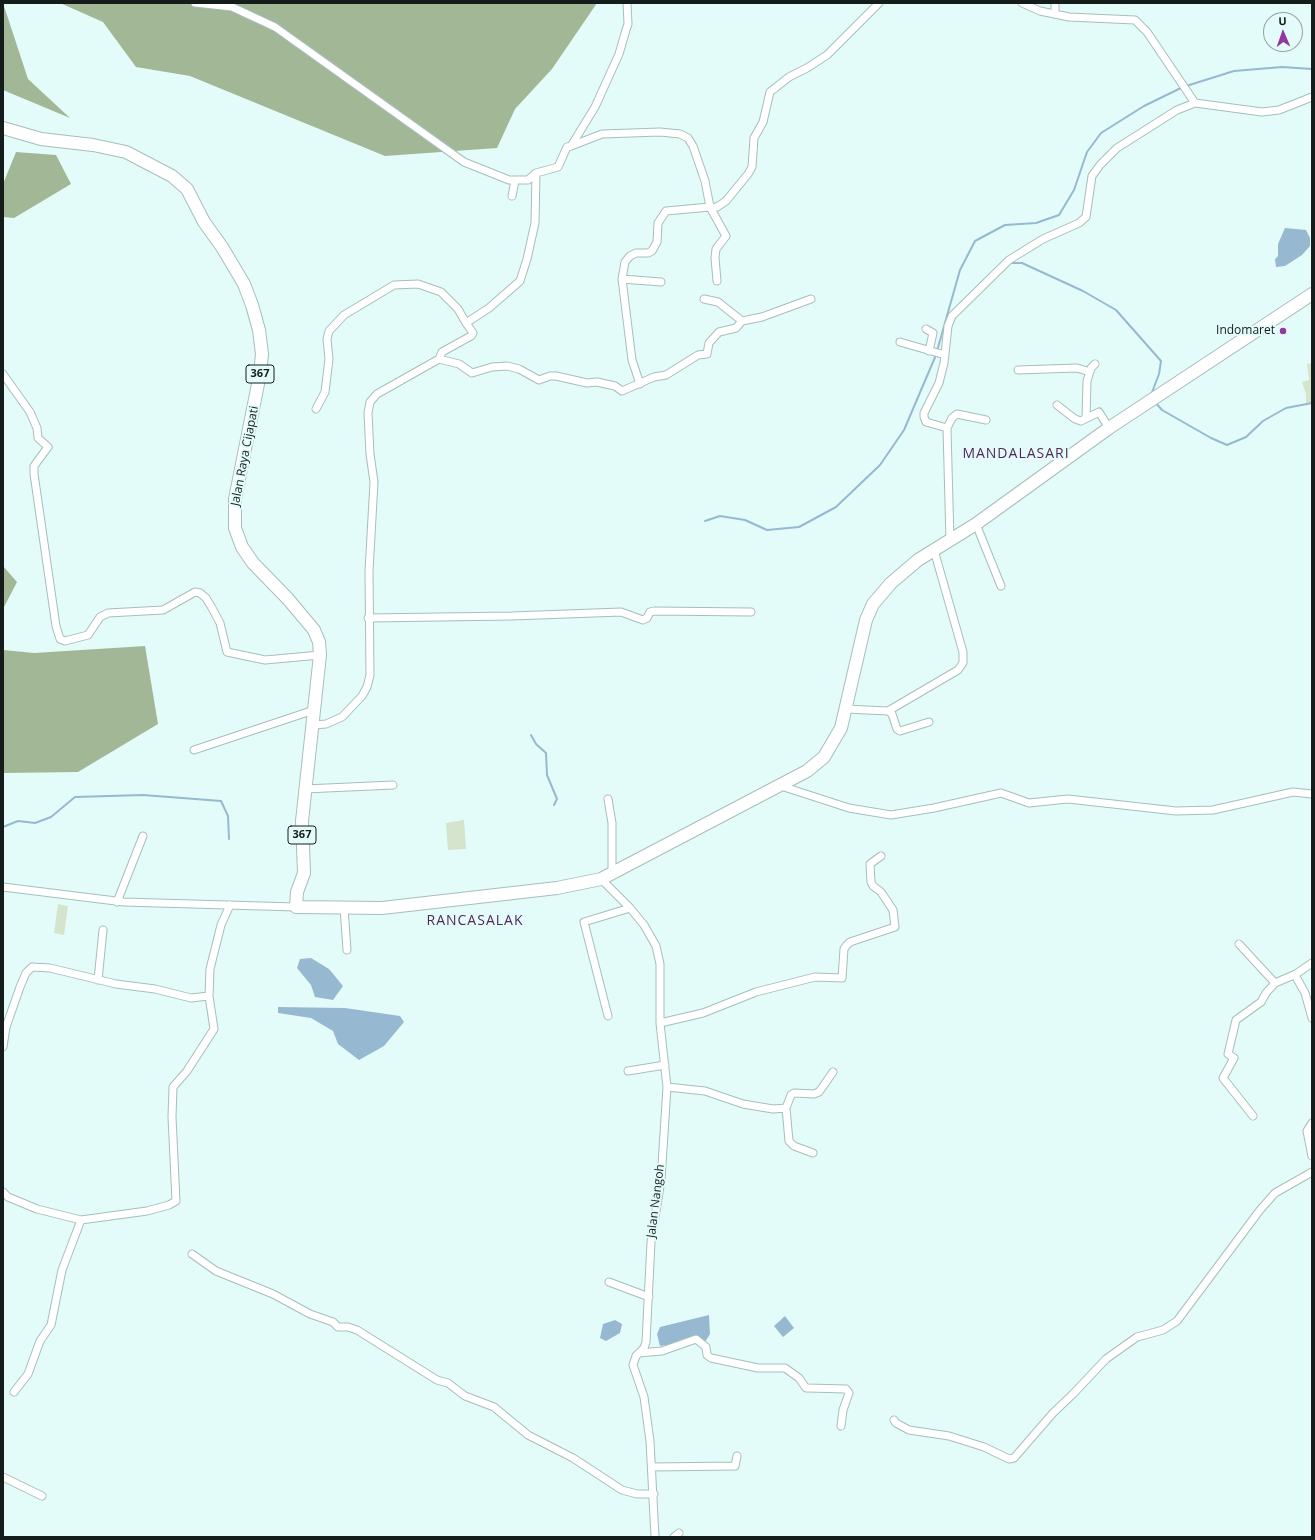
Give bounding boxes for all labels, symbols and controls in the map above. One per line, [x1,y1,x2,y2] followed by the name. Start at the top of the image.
[1263,12,1303,52] north arrow
[1278,13,1287,28] text: U
[1216,324,1275,338] place label: Indomaret
[1278,326,1288,336] marker: Indomaret
[246,365,274,383] road number: 367
[228,405,262,507] street label: Jalan Raya Cijapati
[962,446,1070,462] district label: MANDALASARI
[288,826,316,844] road number: 367
[427,913,523,929] district label: RANCASALAK
[644,1163,668,1239] street label: Jalan Nangoh

